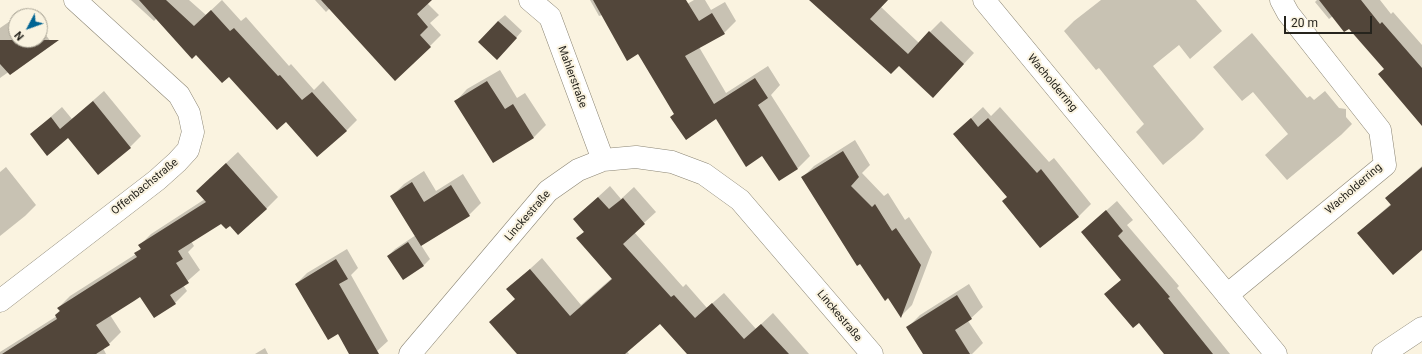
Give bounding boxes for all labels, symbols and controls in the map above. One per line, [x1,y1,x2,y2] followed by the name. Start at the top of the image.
[8,8,48,48] north arrow
[1286,8,1374,34] scale bar
[1291,16,1318,30] text: 20 m
[12,28,27,43] text: N
[555,44,589,110] street label: Mahlerstraße
[1024,52,1080,114] street label: Wacholderring
[109,156,181,218] street label: Offenbachstraße
[1323,161,1385,217] street label: Wacholderring
[502,188,554,244] street label: Linckestraße
[814,288,864,344] street label: Linckestraße

